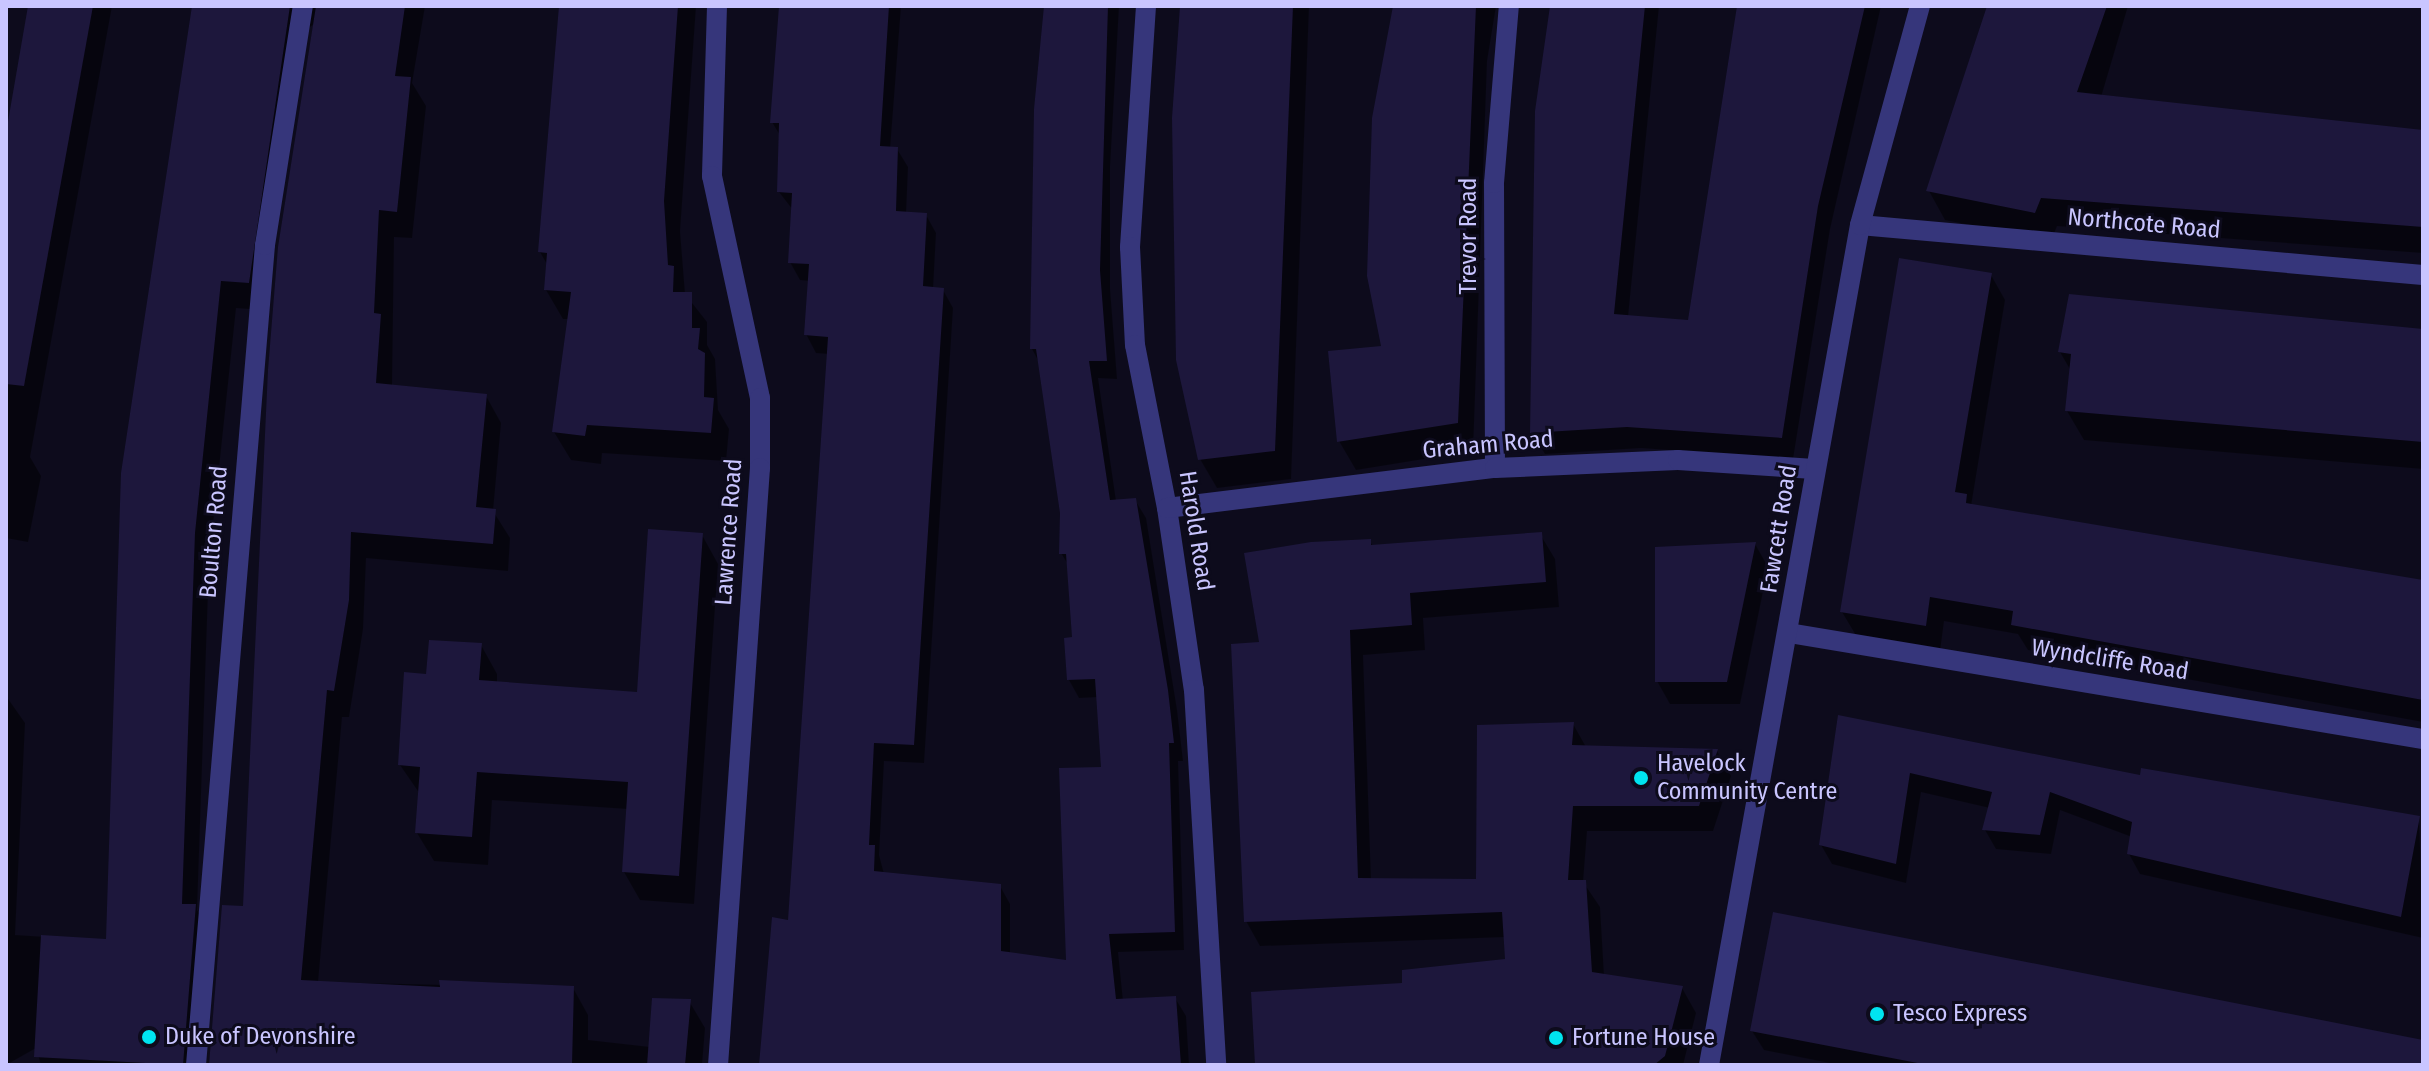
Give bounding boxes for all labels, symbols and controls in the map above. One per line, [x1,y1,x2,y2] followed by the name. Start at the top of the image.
[1455,178,1483,294] street label: Trevor Road
[2066,203,2222,245] street label: Northcote Road
[1421,425,1555,465] street label: Graham Road
[710,458,748,606] street label: Lawrence Road
[1755,463,1803,595] street label: Fawcett Road
[194,465,234,599] street label: Boulton Road
[1172,469,1220,593] street label: Harold Road
[2029,633,2191,687] street label: Wyndcliffe Road
[1657,750,1837,806] place label: Havelock Community Centre
[1632,769,1650,787] marker: Havelock Community Centre
[1893,1000,2027,1028] place label: Tesco Express
[1868,1005,1886,1023] marker: Tesco Express
[165,1023,356,1051] place label: Duke of Devonshire
[1572,1024,1715,1052] place label: Fortune House
[140,1028,158,1046] marker: Duke of Devonshire
[1547,1029,1565,1047] marker: Fortune House

